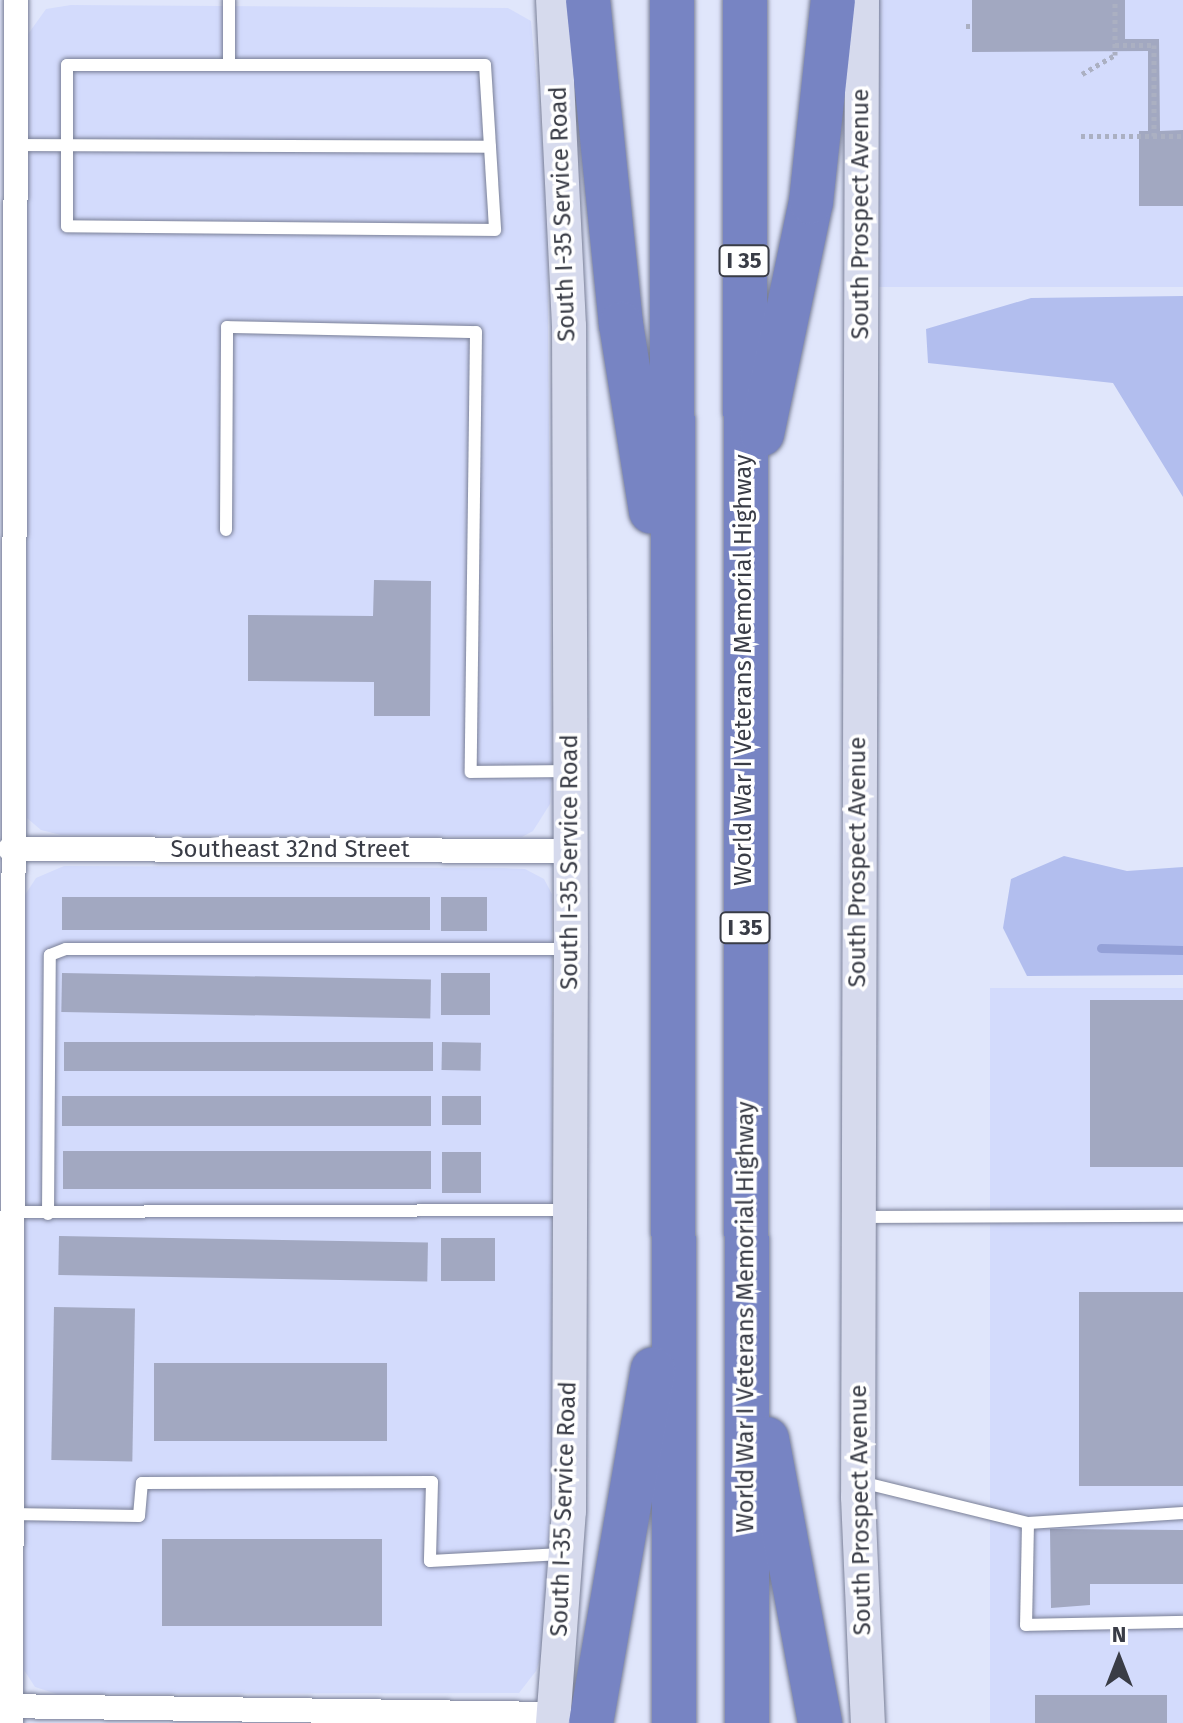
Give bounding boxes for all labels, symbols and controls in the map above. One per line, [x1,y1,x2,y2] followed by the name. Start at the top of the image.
[544,86,582,342] street label: South I-35 Service Road
[847,89,875,339] street label: South Prospect Avenue
[718,243,770,279] road number: I 35
[730,454,758,886] street label: World War I Veterans Memorial Highway
[556,734,584,990] street label: South I-35 Service Road
[844,737,872,987] street label: South Prospect Avenue
[170,836,410,864] street label: Southeast 32nd Street
[719,910,771,946] road number: I 35
[732,1101,760,1533] street label: World War I Veterans Memorial Highway
[545,1381,583,1637] street label: South I-35 Service Road
[844,1384,878,1636] street label: South Prospect Avenue
[1079,1619,1159,1699] north arrow
[1112,1621,1126,1648] text: N

